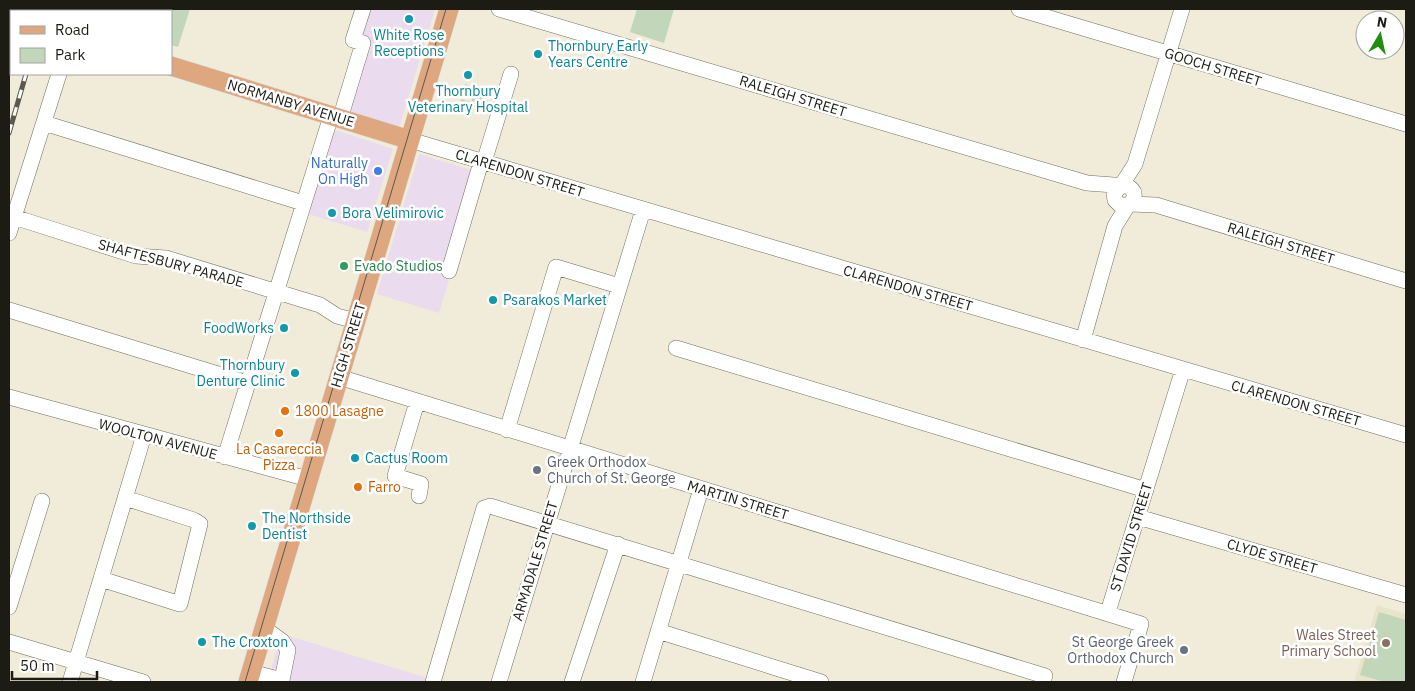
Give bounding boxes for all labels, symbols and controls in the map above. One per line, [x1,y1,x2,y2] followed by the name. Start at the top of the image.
[10,10,172,75] legend
[1355,10,1405,60] north arrow
[1376,12,1388,32] text: N
[403,13,415,25] marker: White Rose Receptions
[55,20,90,39] text: Road
[374,26,445,60] place label: White Rose Receptions
[548,37,648,71] place label: Thornbury Early Years Centre
[1162,44,1264,90] street label: GOOCH STREET
[55,45,85,64] text: Park
[532,48,544,60] marker: Thornbury Early Years Centre
[462,69,474,81] marker: Thornbury Veterinary Hospital
[737,71,849,121] street label: RALEIGH STREET
[225,75,357,131] street label: NORMANBY AVENUE
[408,82,528,116] place label: Thornbury Veterinary Hospital
[453,145,587,201] street label: CLARENDON STREET
[311,154,368,188] place label: Naturally On High
[372,165,384,177] marker: Naturally On High
[342,204,444,222] place label: Bora Velimirovic
[326,207,338,219] marker: Bora Velimirovic
[1225,218,1337,268] street label: RALEIGH STREET
[96,235,246,291] street label: SHAFTESBURY PARADE
[354,257,443,275] place label: Evado Studios
[338,260,350,272] marker: Evado Studios
[841,261,975,315] street label: CLARENDON STREET
[503,291,607,309] place label: Psarakos Market
[487,294,499,306] marker: Psarakos Market
[327,300,369,390] street label: HIGH STREET
[203,319,274,337] place label: FoodWorks
[278,322,290,334] marker: FoodWorks
[197,356,285,390] place label: Thornbury Denture Clinic
[289,367,301,379] marker: Thornbury Denture Clinic
[1229,376,1363,430] street label: CLARENDON STREET
[295,402,384,420] place label: 1800 Lasagne
[279,405,291,417] marker: 1800 Lasagne
[97,415,219,463] street label: WOOLTON AVENUE
[273,427,285,439] marker: La Casareccia Pizza
[236,440,323,474] place label: La Casareccia Pizza
[365,449,448,467] place label: Cactus Room
[349,452,361,464] marker: Cactus Room
[547,453,676,487] place label: Greek Orthodox Church of St. George
[531,464,543,476] marker: Greek Orthodox Church of St. George
[685,476,791,524] street label: MARTIN STREET
[368,478,401,496] place label: Farro
[1106,480,1156,594] street label: ST DAVID STREET
[352,481,364,493] marker: Farro
[508,499,562,623] street label: ARMADALE STREET
[262,509,351,543] place label: The Northside Dentist
[246,520,258,532] marker: The Northside Dentist
[1225,535,1319,577] street label: CLYDE STREET
[1281,626,1376,660] place label: Wales Street Primary School
[212,633,288,651] place label: The Croxton
[1067,633,1175,667] place label: St George Greek Orthodox Church
[196,636,208,648] marker: The Croxton
[1380,637,1392,649] marker: Wales Street Primary School
[1178,644,1190,656] marker: St George Greek Orthodox Church
[12,648,98,680] scale bar
[20,656,55,675] text: 50 m

